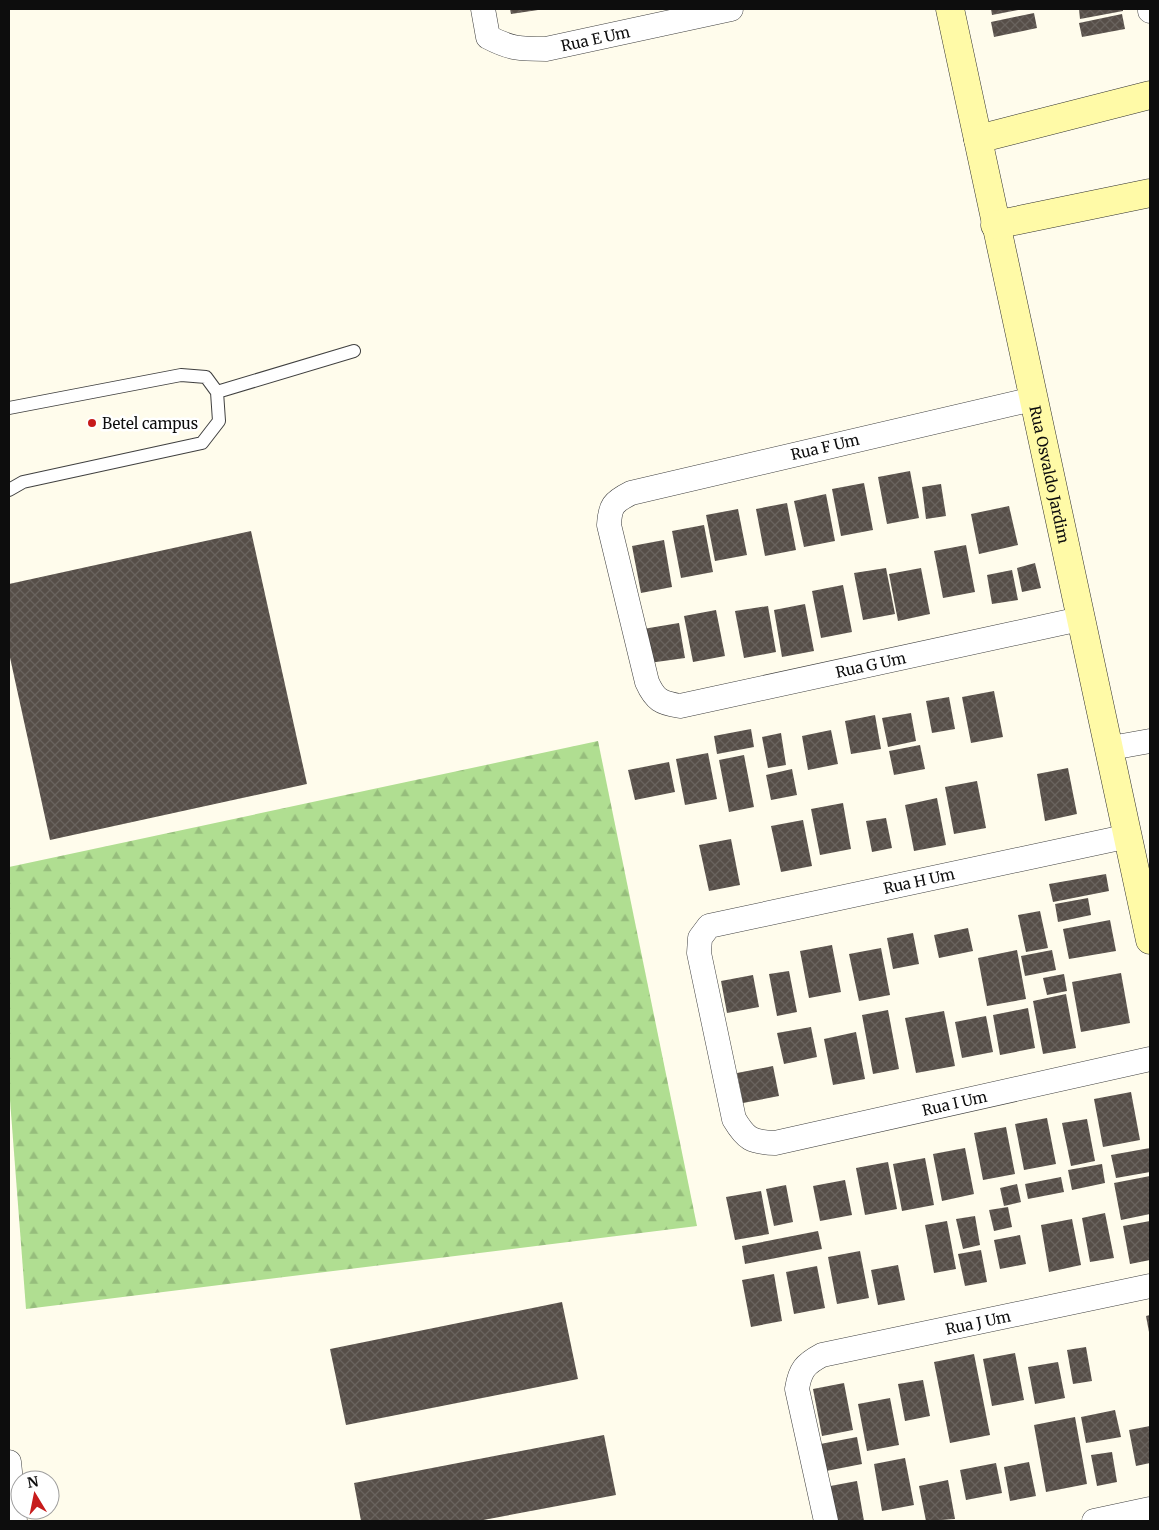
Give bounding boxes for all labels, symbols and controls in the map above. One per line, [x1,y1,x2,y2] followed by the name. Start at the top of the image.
[559,22,632,55] street label: Rua E Um
[1026,404,1074,545] street label: Rua Osvaldo Jardim
[102,414,198,433] place label: Betel campus
[86,417,98,429] marker: Betel campus
[789,430,861,464] street label: Rua F Um
[834,648,908,681] street label: Rua G Um
[882,864,957,898] street label: Rua H Um
[920,1086,989,1119] street label: Rua I Um
[944,1306,1012,1338] street label: Rua J Um
[10,1470,60,1520] north arrow
[26,1472,40,1492] text: N

